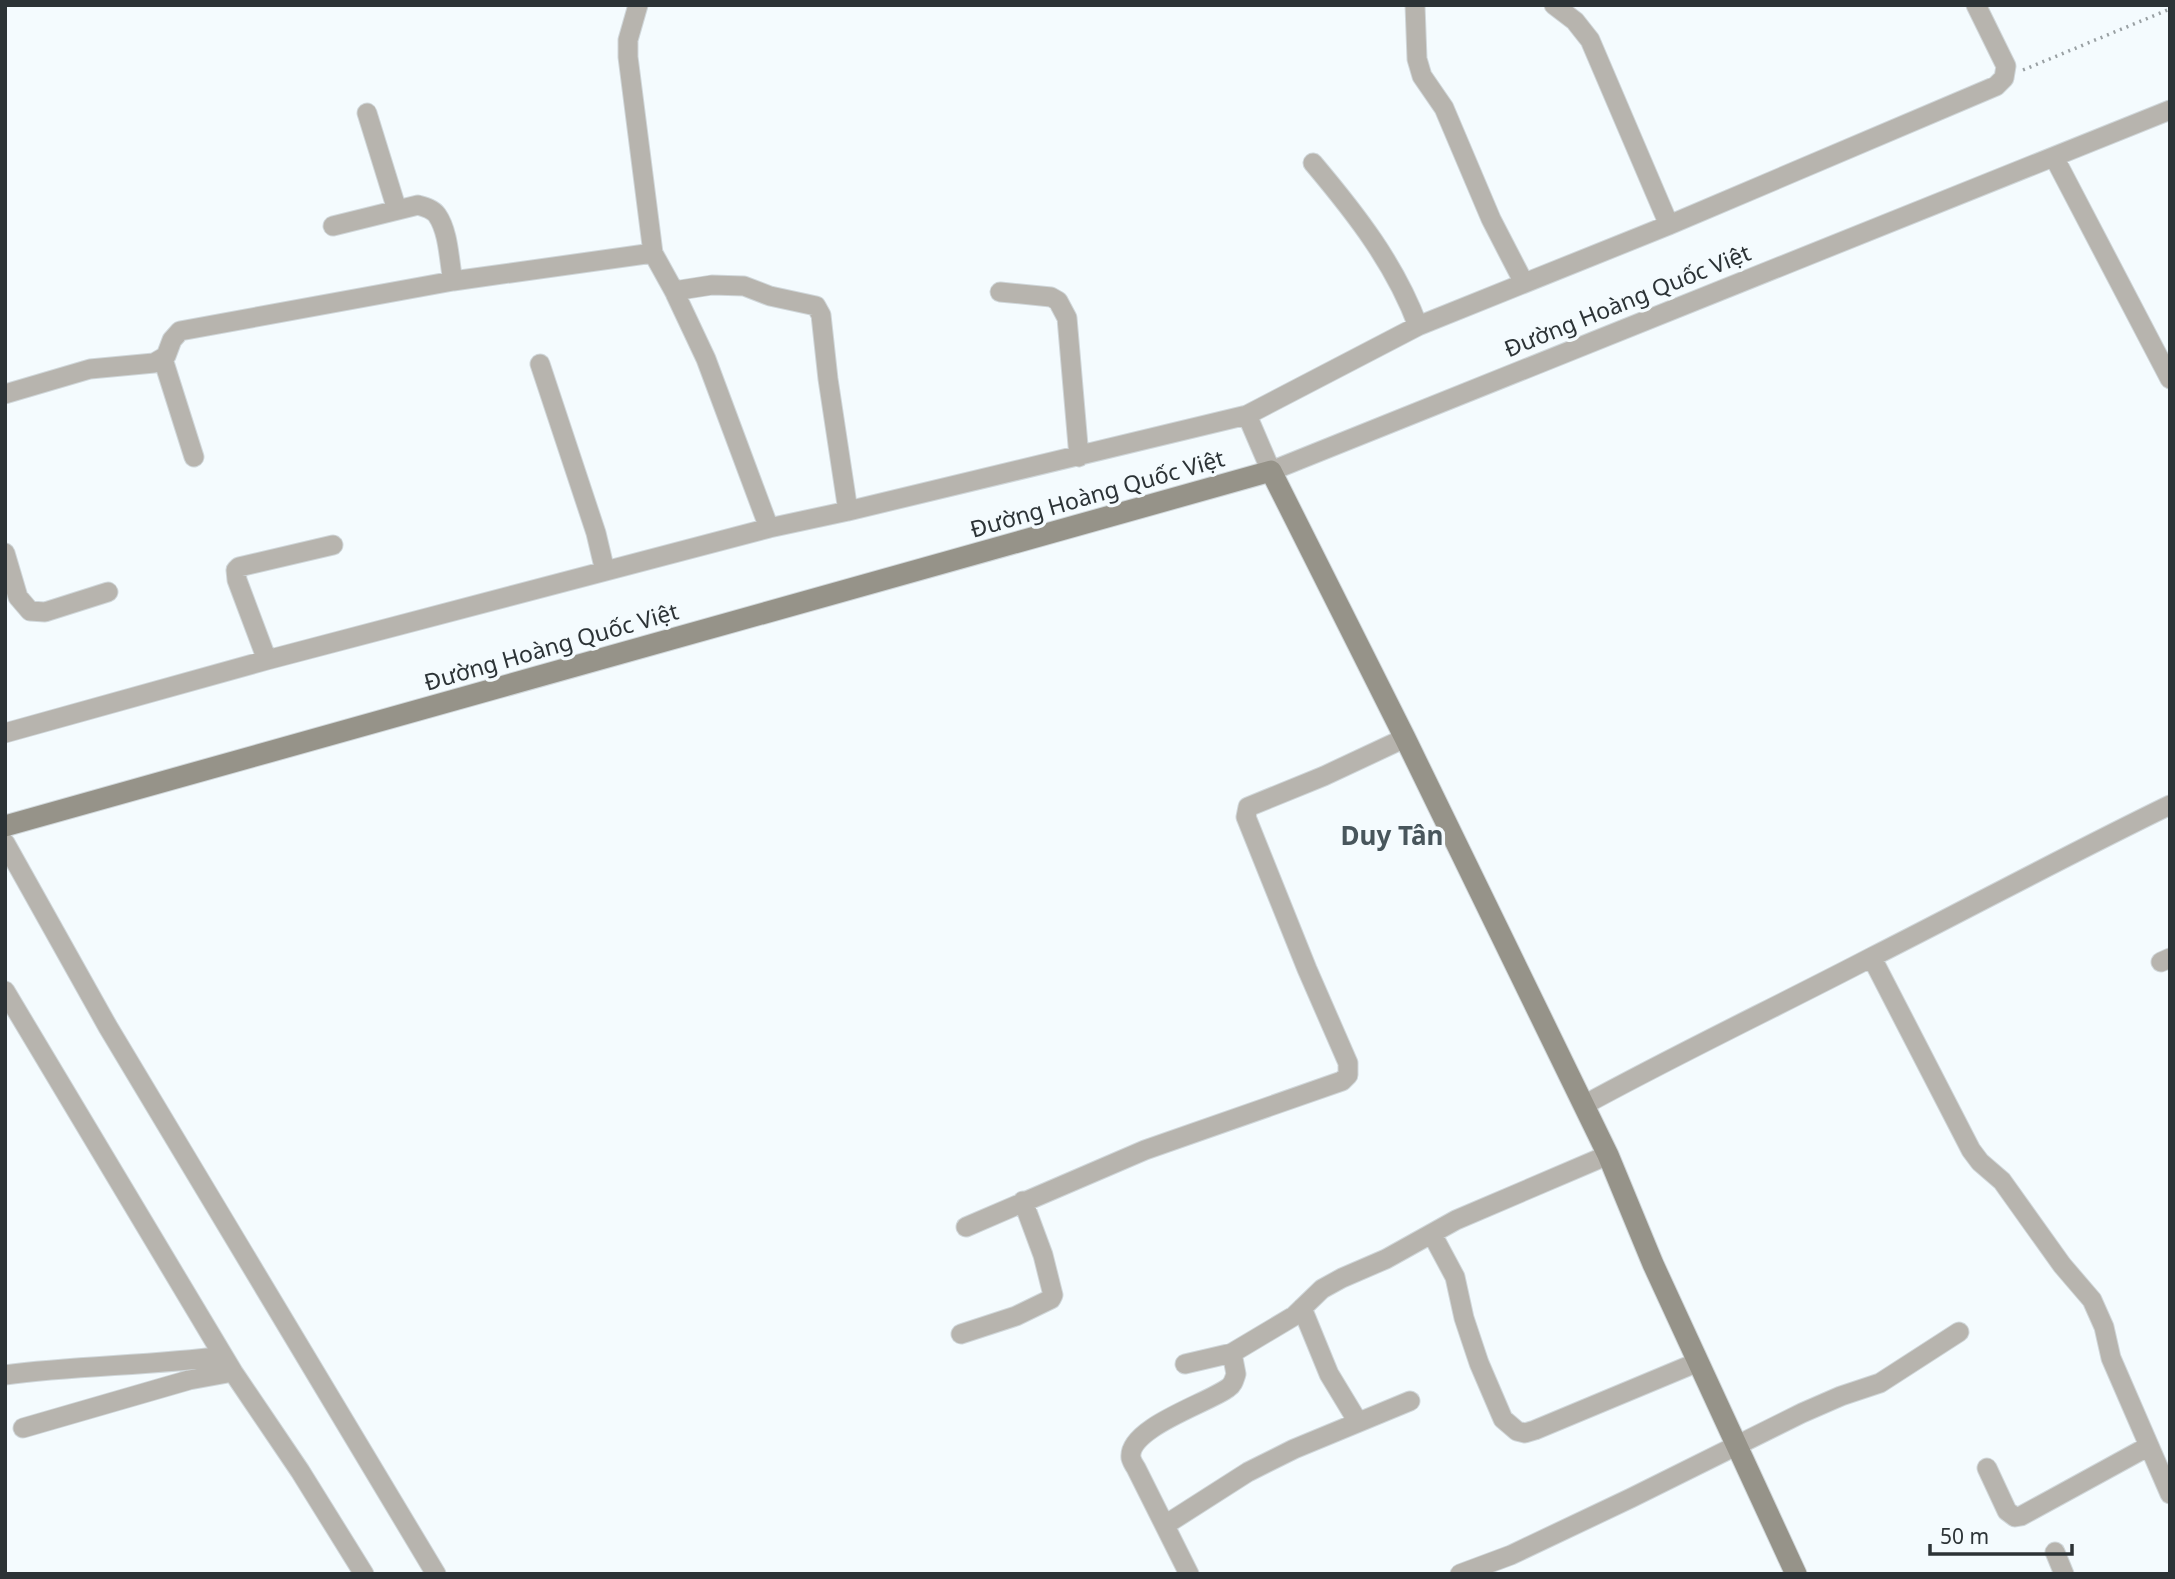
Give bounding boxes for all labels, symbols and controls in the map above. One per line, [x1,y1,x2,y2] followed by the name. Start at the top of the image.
[1499,236,1755,364] street label: Đường Hoàng Quốc Việt
[966,441,1228,545] street label: Đường Hoàng Quốc Việt
[420,594,682,698] street label: Đường Hoàng Quốc Việt
[1341,817,1443,853] district label: Duy Tân
[1930,1512,2072,1556] scale bar
[1940,1522,1989,1550] text: 50 m

